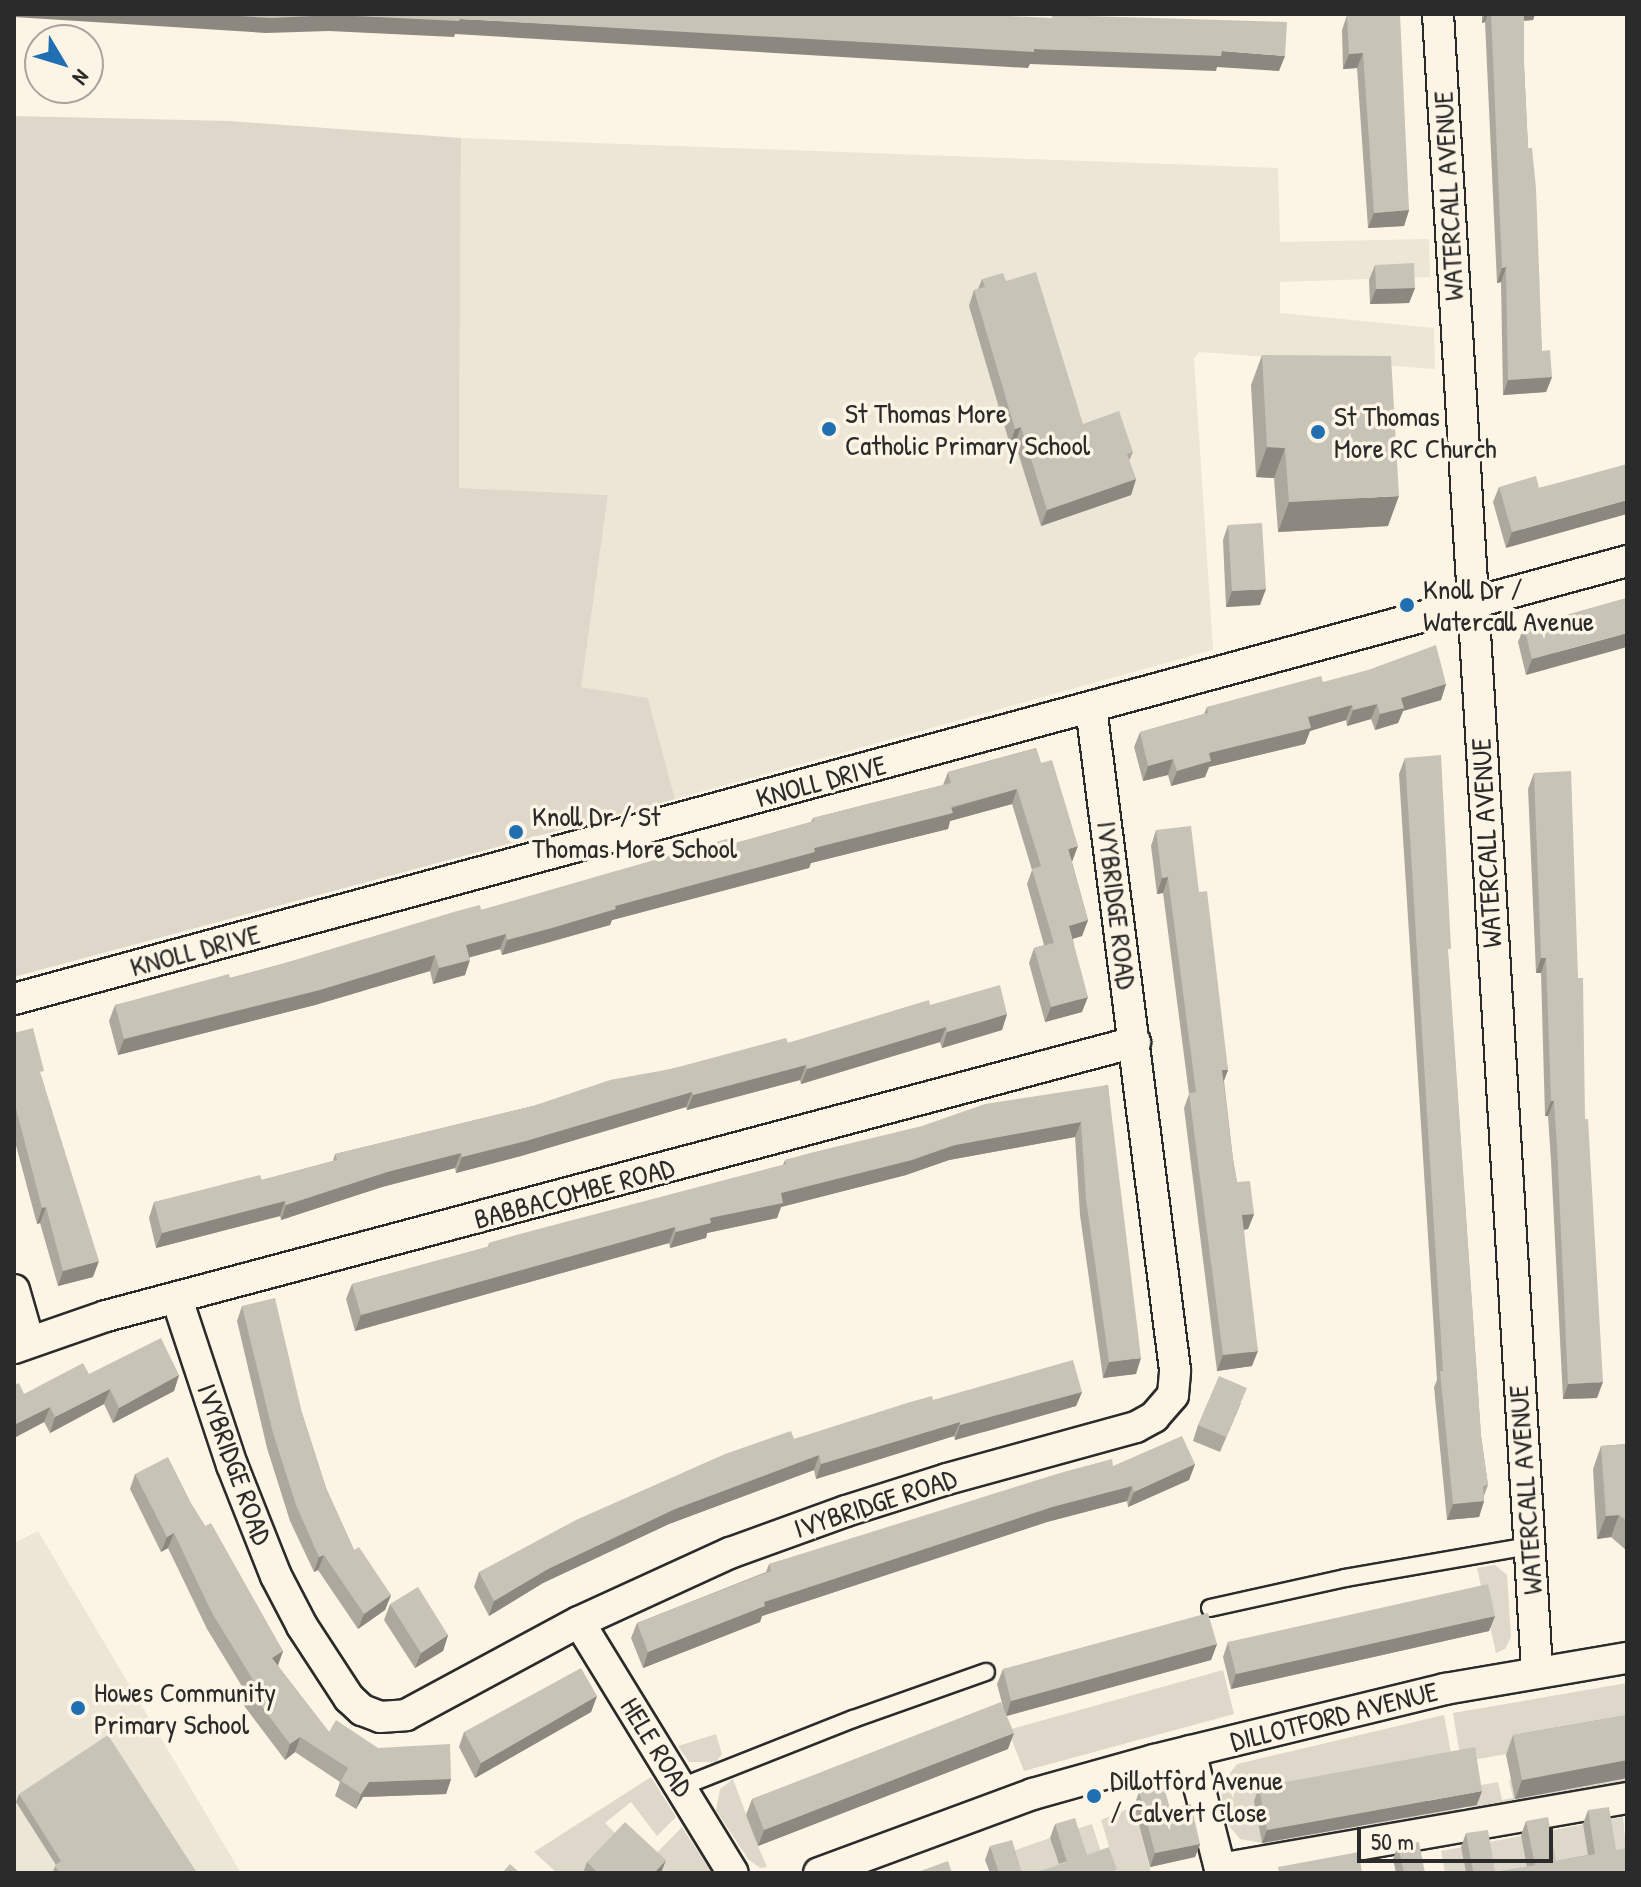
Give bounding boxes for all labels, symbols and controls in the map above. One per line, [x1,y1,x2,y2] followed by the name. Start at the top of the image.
[24,24,104,104] north arrow
[66,64,97,91] text: N
[1426,90,1470,302] street label: WATERCALL AVENUE
[845,396,1090,462] place label: St Thomas More Catholic Primary School
[1334,399,1497,465] place label: St Thomas More RC Church
[820,420,838,438] marker: St Thomas More Catholic Primary School
[1309,423,1327,441] marker: St Thomas More RC Church
[1423,572,1594,638] place label: Knoll Dr / Watercall Avenue
[1398,596,1416,614] marker: Knoll Dr / Watercall Avenue
[1464,737,1508,949] street label: WATERCALL AVENUE
[752,748,890,814] street label: KNOLL DRIVE
[532,799,737,865] place label: Knoll Dr / St Thomas More School
[1090,819,1144,991] street label: IVYBRIDGE ROAD
[507,823,525,841] marker: Knoll Dr / St Thomas More School
[126,917,264,983] street label: KNOLL DRIVE
[470,1150,678,1236] street label: BABBACOMBE ROAD
[190,1379,280,1549] street label: IVYBRIDGE ROAD
[1501,1384,1549,1596] street label: WATERCALL AVENUE
[789,1461,961,1545] street label: IVYBRIDGE ROAD
[1227,1674,1441,1758] street label: DILLOTFORD AVENUE
[94,1675,276,1741] place label: Howes Community Primary School
[614,1691,700,1803] street label: HELE ROAD
[69,1699,87,1717] marker: Howes Community Primary School
[1110,1763,1283,1829] place label: Dillotford Avenue / Calvert Close
[1085,1787,1103,1805] marker: Dillotford Avenue / Calvert Close
[1361,1811,1557,1861] scale bar
[1371,1825,1414,1857] text: 50 m

